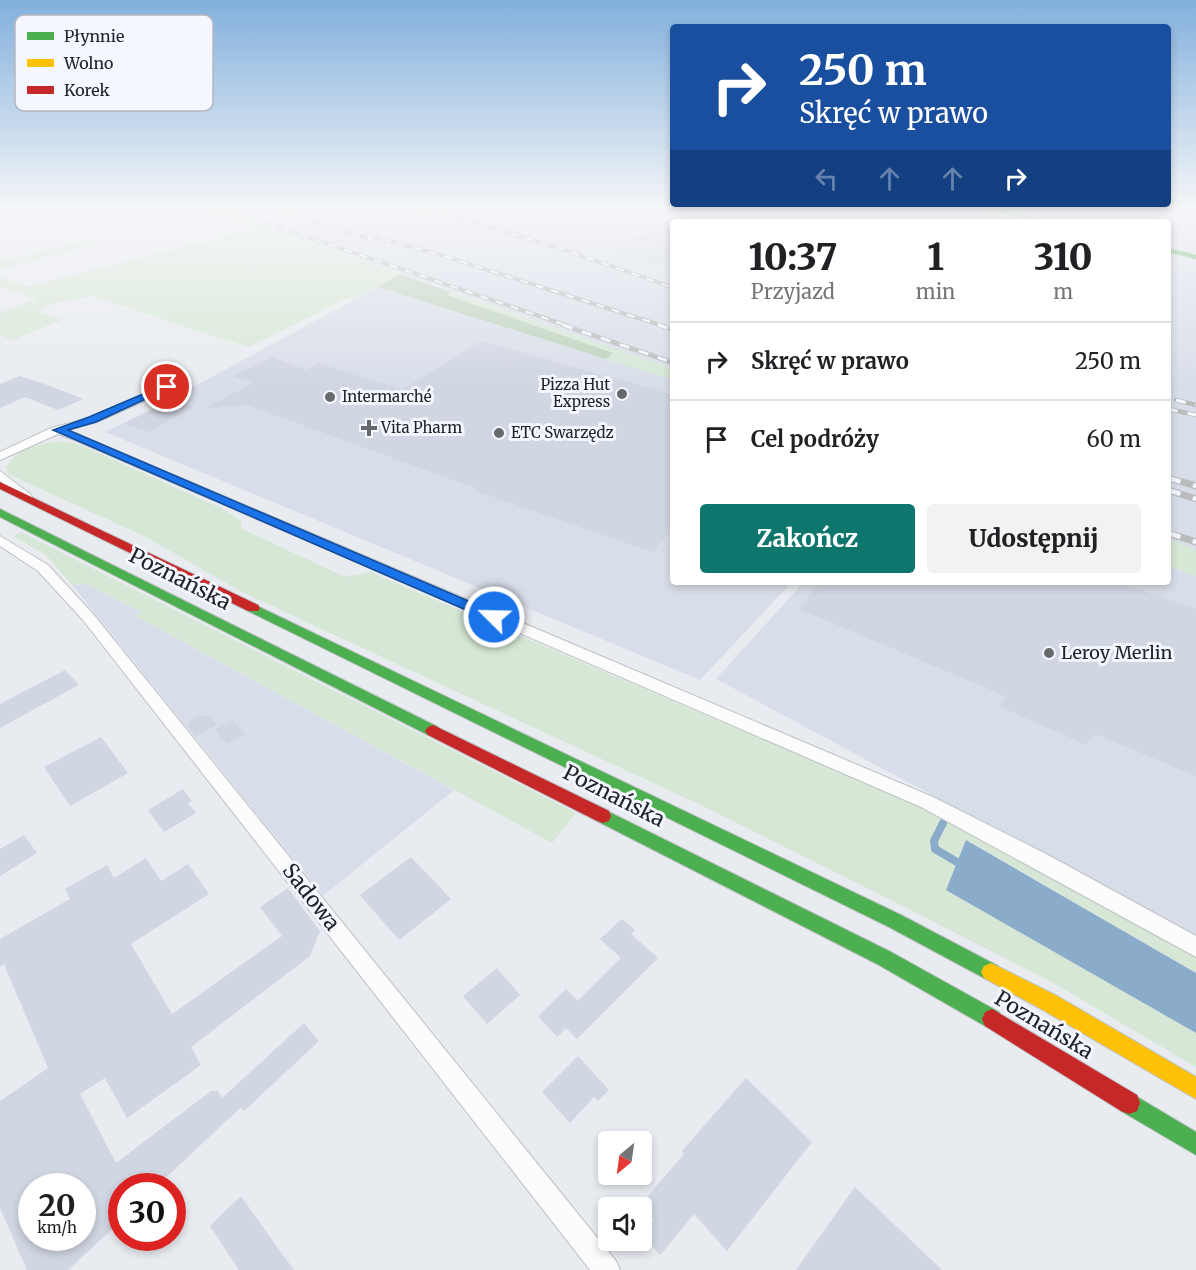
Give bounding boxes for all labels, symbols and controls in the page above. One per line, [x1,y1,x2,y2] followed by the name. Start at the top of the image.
[15,15,213,111] legend
[64,26,124,46] text: Płynnie
[799,44,927,96] text: 250 m
[700,48,778,126] icon: right
[63,53,113,73] text: Wolno
[64,80,111,100] text: Korek
[799,96,988,130] text: Skręć w prawo
[810,162,843,195] icon: left
[873,162,906,195] icon: ahead
[936,162,969,195] icon: ahead
[999,162,1032,195] icon: right
[748,235,837,280] text: 10:37
[927,235,944,280] text: 1
[1034,235,1093,280] text: 310
[751,279,835,304] text: Przyjazd
[916,279,955,304] text: min
[1053,279,1073,304] text: m
[700,345,733,378] icon: right
[751,347,909,375] text: Skręć w prawo
[1075,347,1141,375] text: 250 m
[141,361,192,412] pin
[150,370,183,403] icon: arrive
[540,375,610,411] place label: Pizza Hut Express
[342,387,432,406] place label: Intermarché
[615,387,629,401] marker: Pizza Hut Express
[323,390,337,404] marker: Intermarché
[380,418,462,437] place label: Vita Pharm
[362,421,376,435] marker: Vita Pharm
[511,423,614,442] place label: ETC Swarzędz
[700,423,733,456] icon: arrive
[751,425,879,453] text: Cel podróży
[1087,425,1141,453] text: 60 m
[492,426,506,440] marker: ETC Swarzędz
[700,504,915,573] button: Zakończ
[927,504,1141,573] button: Udostępnij
[125,541,236,616] street label: Poznańska
[462,585,526,649] position arrow
[1061,641,1173,664] place label: Leroy Merlin
[1042,646,1056,660] marker: Leroy Merlin
[559,758,670,833] street label: Poznańska
[277,858,346,936] street label: Sadowa
[990,985,1099,1065] street label: Poznańska
[598,1131,652,1185] north arrow
[598,1131,652,1251] map controls
[108,1173,186,1251] speed limit sign: 30
[38,1186,76,1224] text: 20
[598,1197,652,1251] button: sound
[37,1218,77,1237] text: km/h

